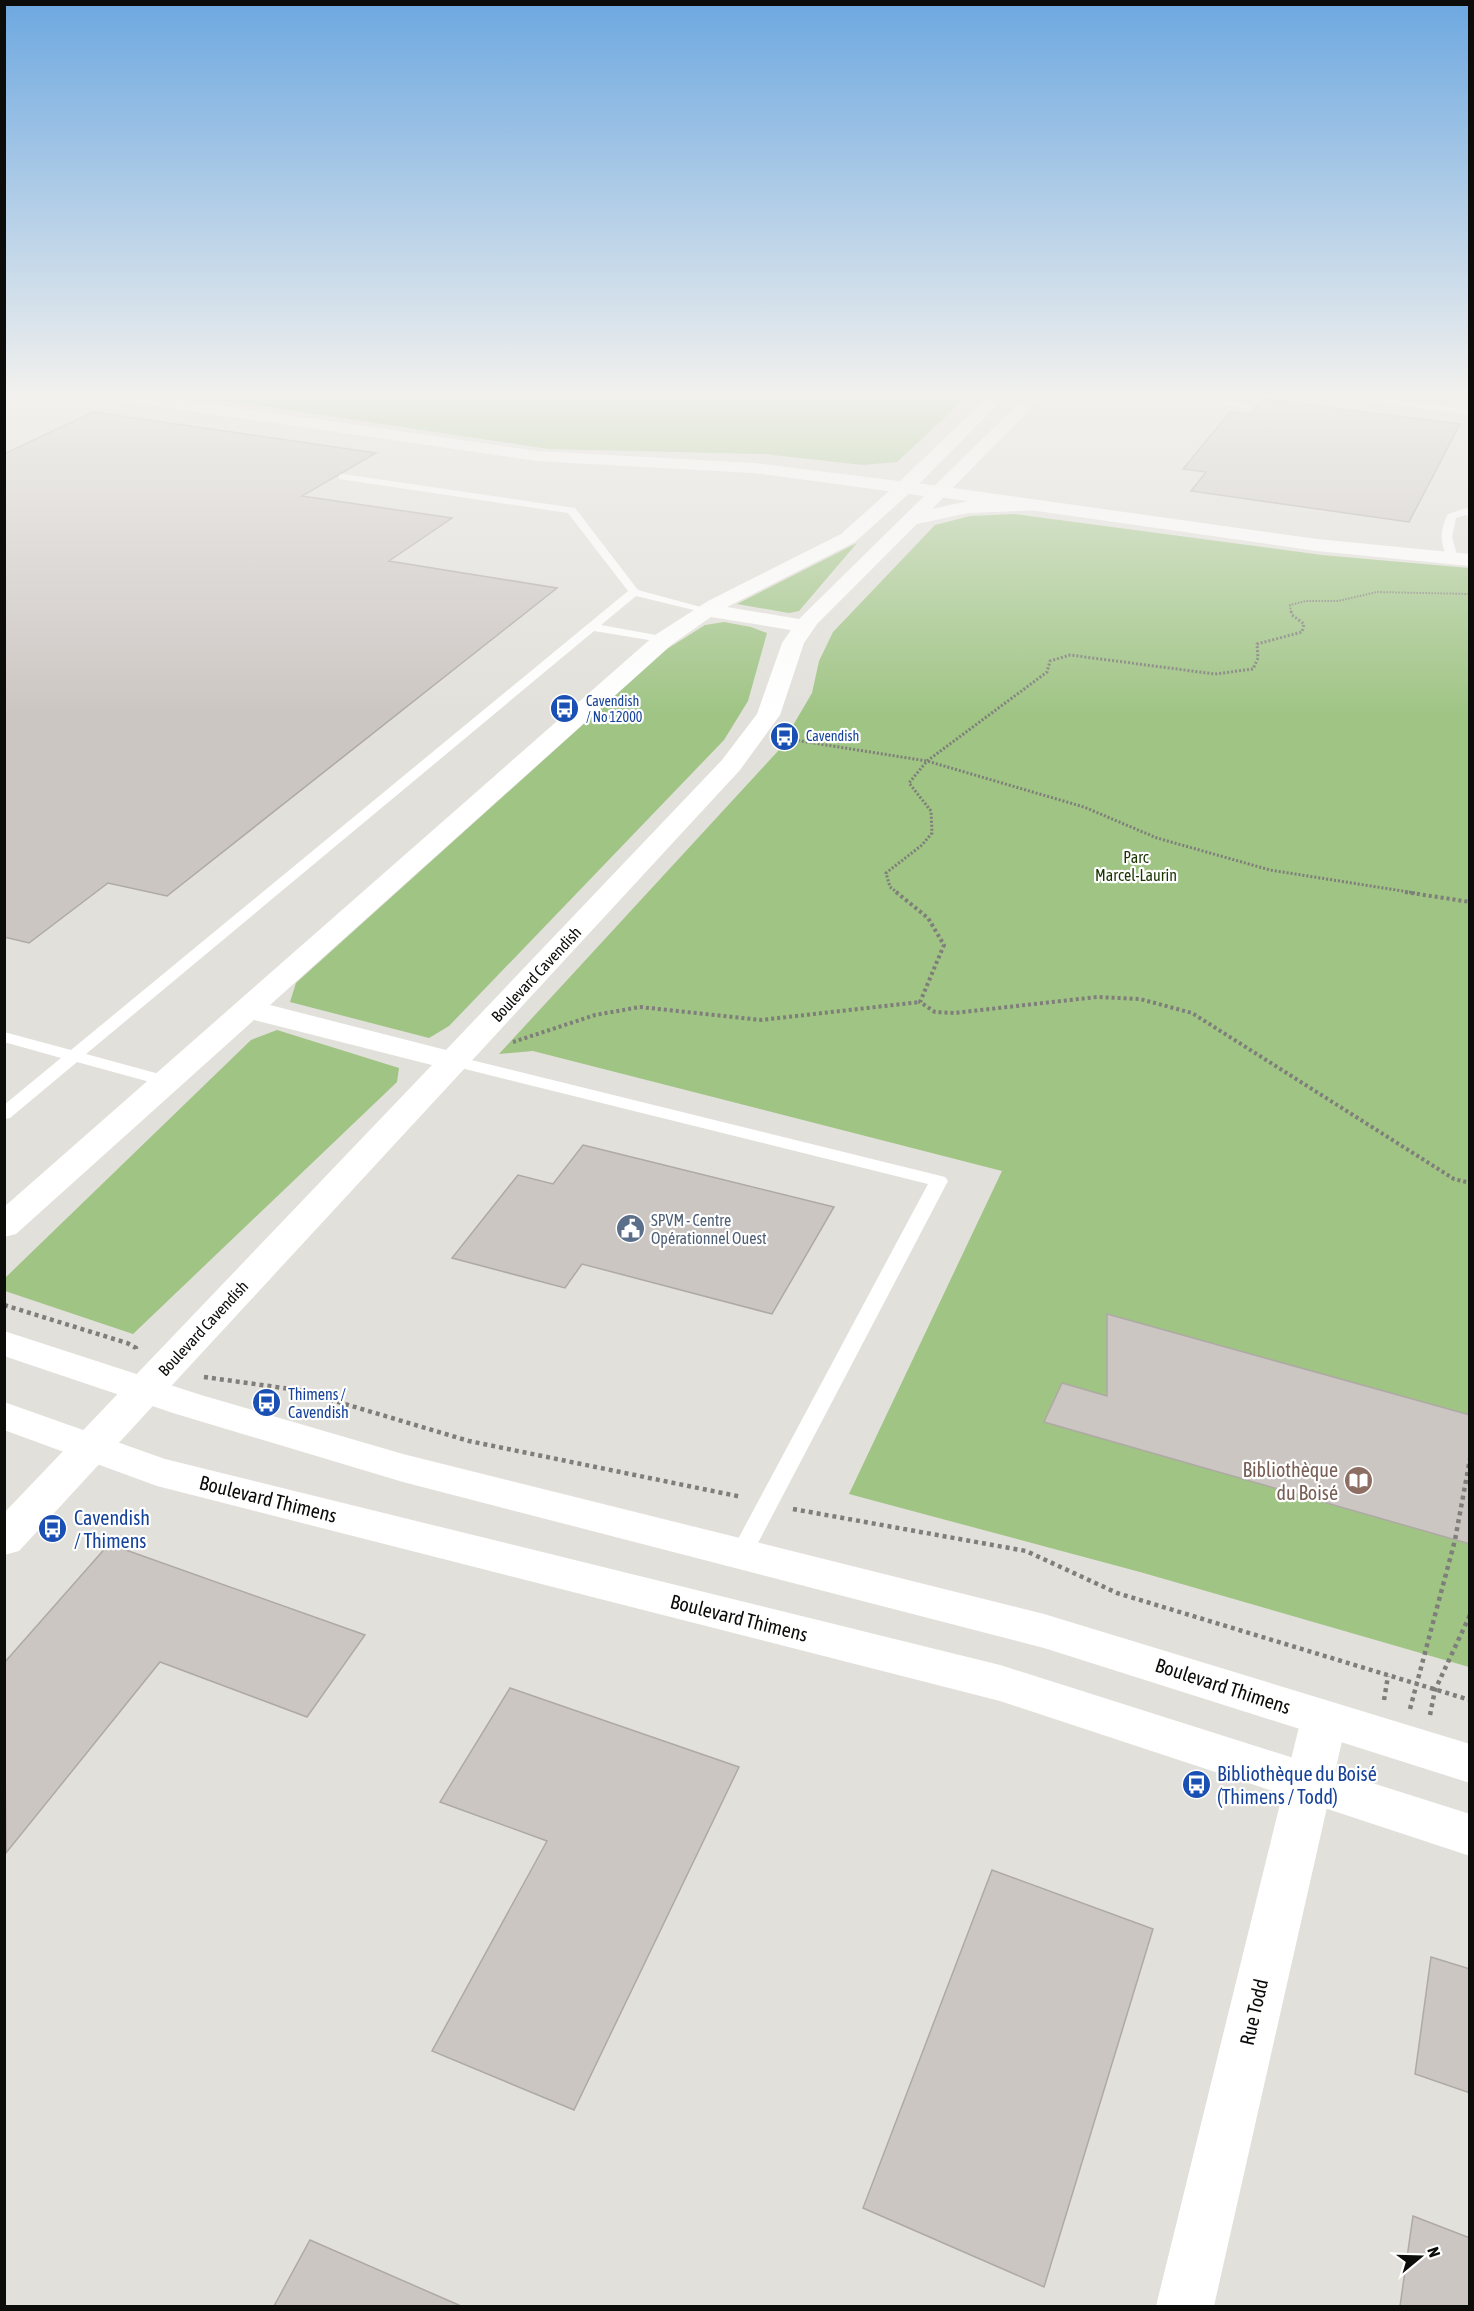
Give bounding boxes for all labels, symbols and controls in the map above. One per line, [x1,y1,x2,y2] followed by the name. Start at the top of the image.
[549,693,581,725] bus stop icon: Cavendish / No 12000
[586,693,643,725] place label: Cavendish / No 12000
[769,720,801,752] bus stop icon: Cavendish
[806,728,859,744] place label: Cavendish
[1095,848,1177,884] park label: Parc Marcel-Laurin
[487,923,585,1025] street label: Boulevard Cavendish
[651,1211,767,1248] place label: SPVM - Centre Opérationnel Ouest
[614,1213,646,1245] public building icon: SPVM - Centre Opérationnel Ouest
[154,1277,252,1379] street label: Boulevard Cavendish
[288,1385,349,1421] place label: Thimens / Cavendish
[251,1387,283,1419] bus stop icon: Thimens / Cavendish
[1242,1458,1338,1504] place label: Bibliothèque du Boisé
[1343,1465,1375,1497] library icon: Bibliothèque du Boisé
[197,1470,339,1527] street label: Boulevard Thimens
[74,1506,150,1552] place label: Cavendish / Thimens
[37,1513,69,1545] bus stop icon: Cavendish / Thimens
[668,1589,810,1646] street label: Boulevard Thimens
[1153,1653,1294,1718] street label: Boulevard Thimens
[1217,1762,1377,1808] place label: Bibliothèque du Boisé (Thimens / Todd)
[1180,1769,1212,1801] bus stop icon: Bibliothèque du Boisé (Thimens / Todd)
[1235,1976,1272,2047] street label: Rue Todd
[1390,2227,1450,2287] north arrow
[1424,2245,1444,2260] text: N

